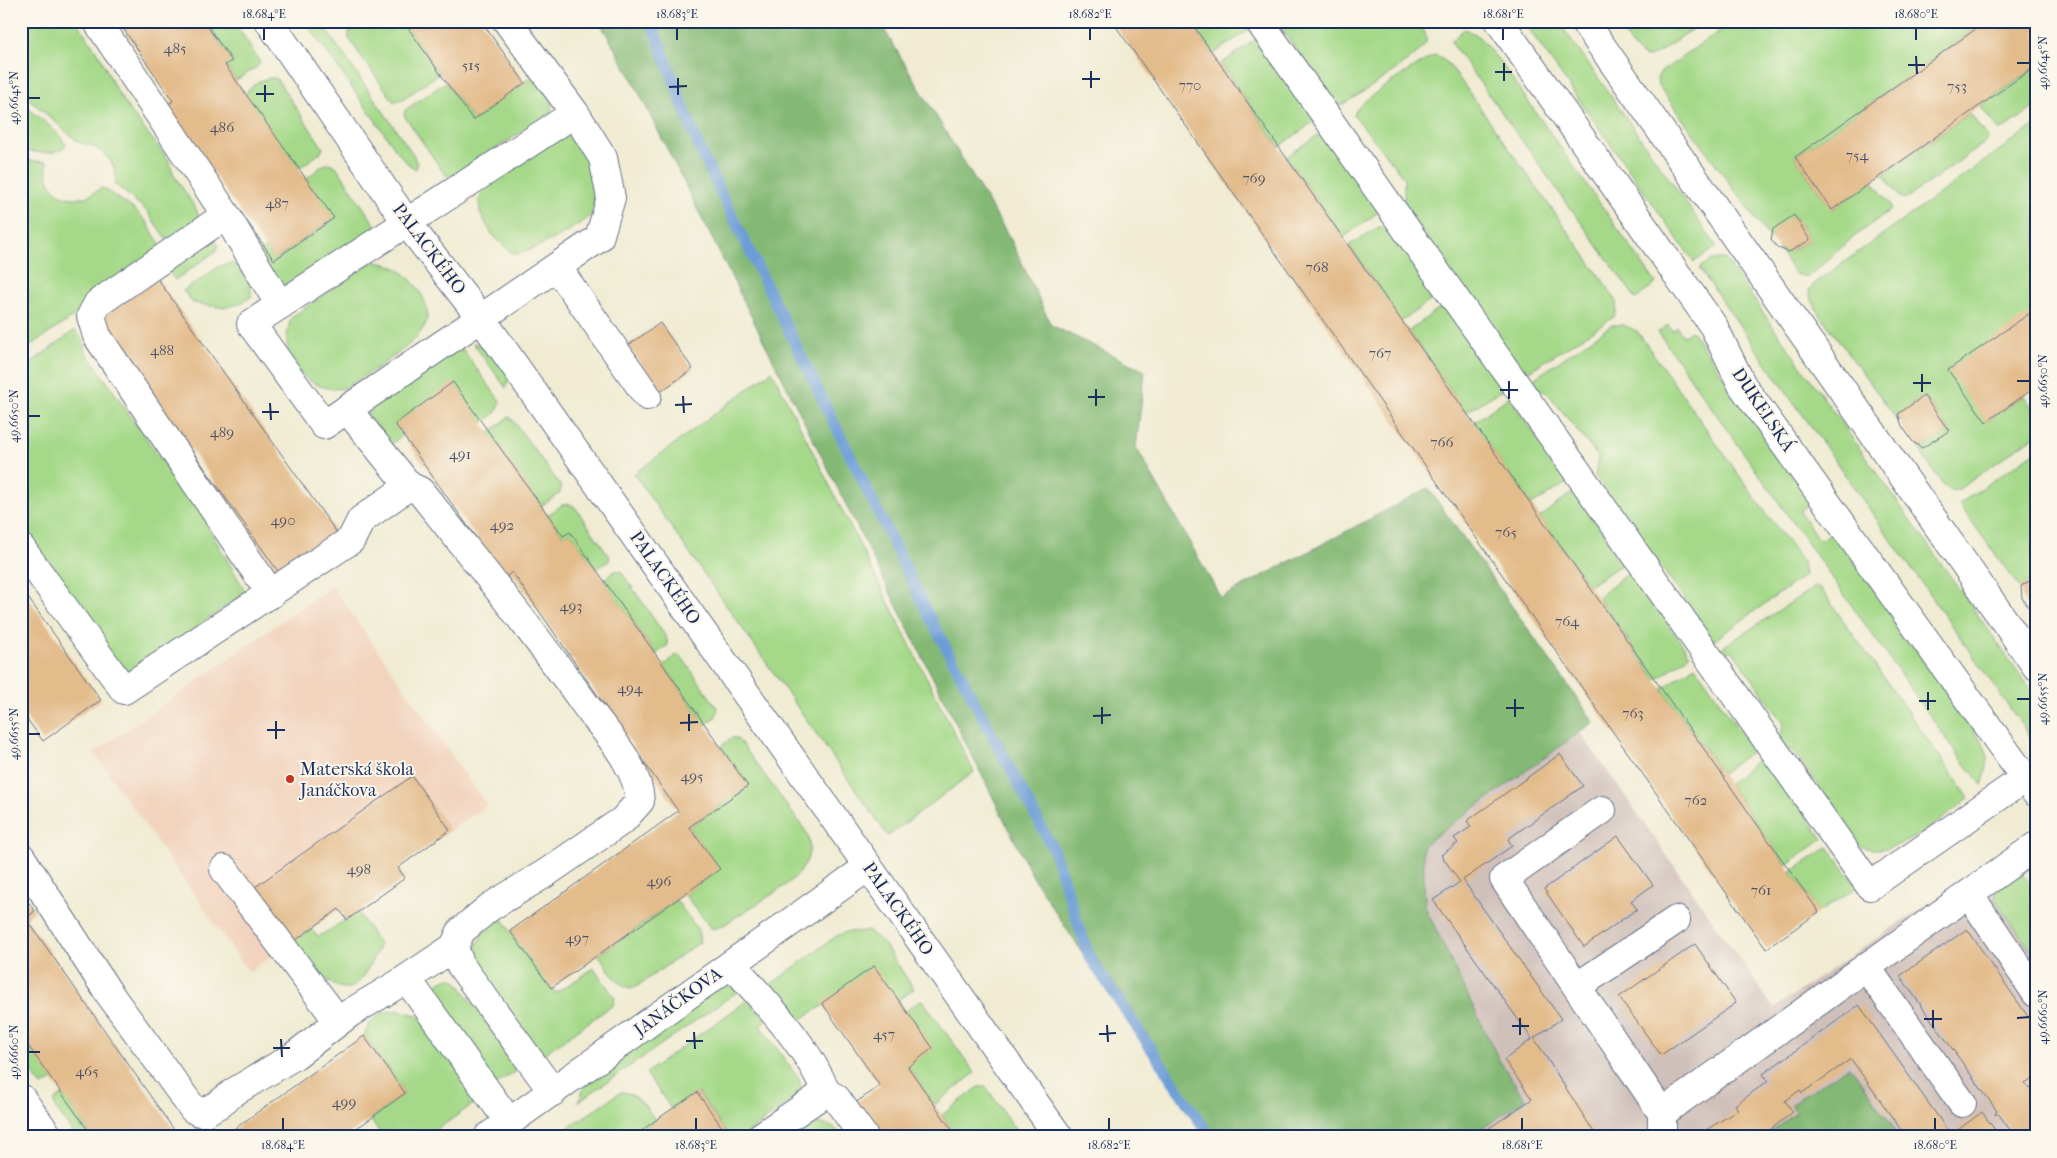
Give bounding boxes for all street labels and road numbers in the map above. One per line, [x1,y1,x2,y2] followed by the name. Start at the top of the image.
[388,199,471,299] street label: PALACKÉHO
[1727,364,1800,456] street label: DUKELSKÁ
[625,527,706,629] street label: PALACKÉHO
[858,858,939,960] street label: PALACKÉHO
[627,961,726,1042] street label: JANÁČKOVA

